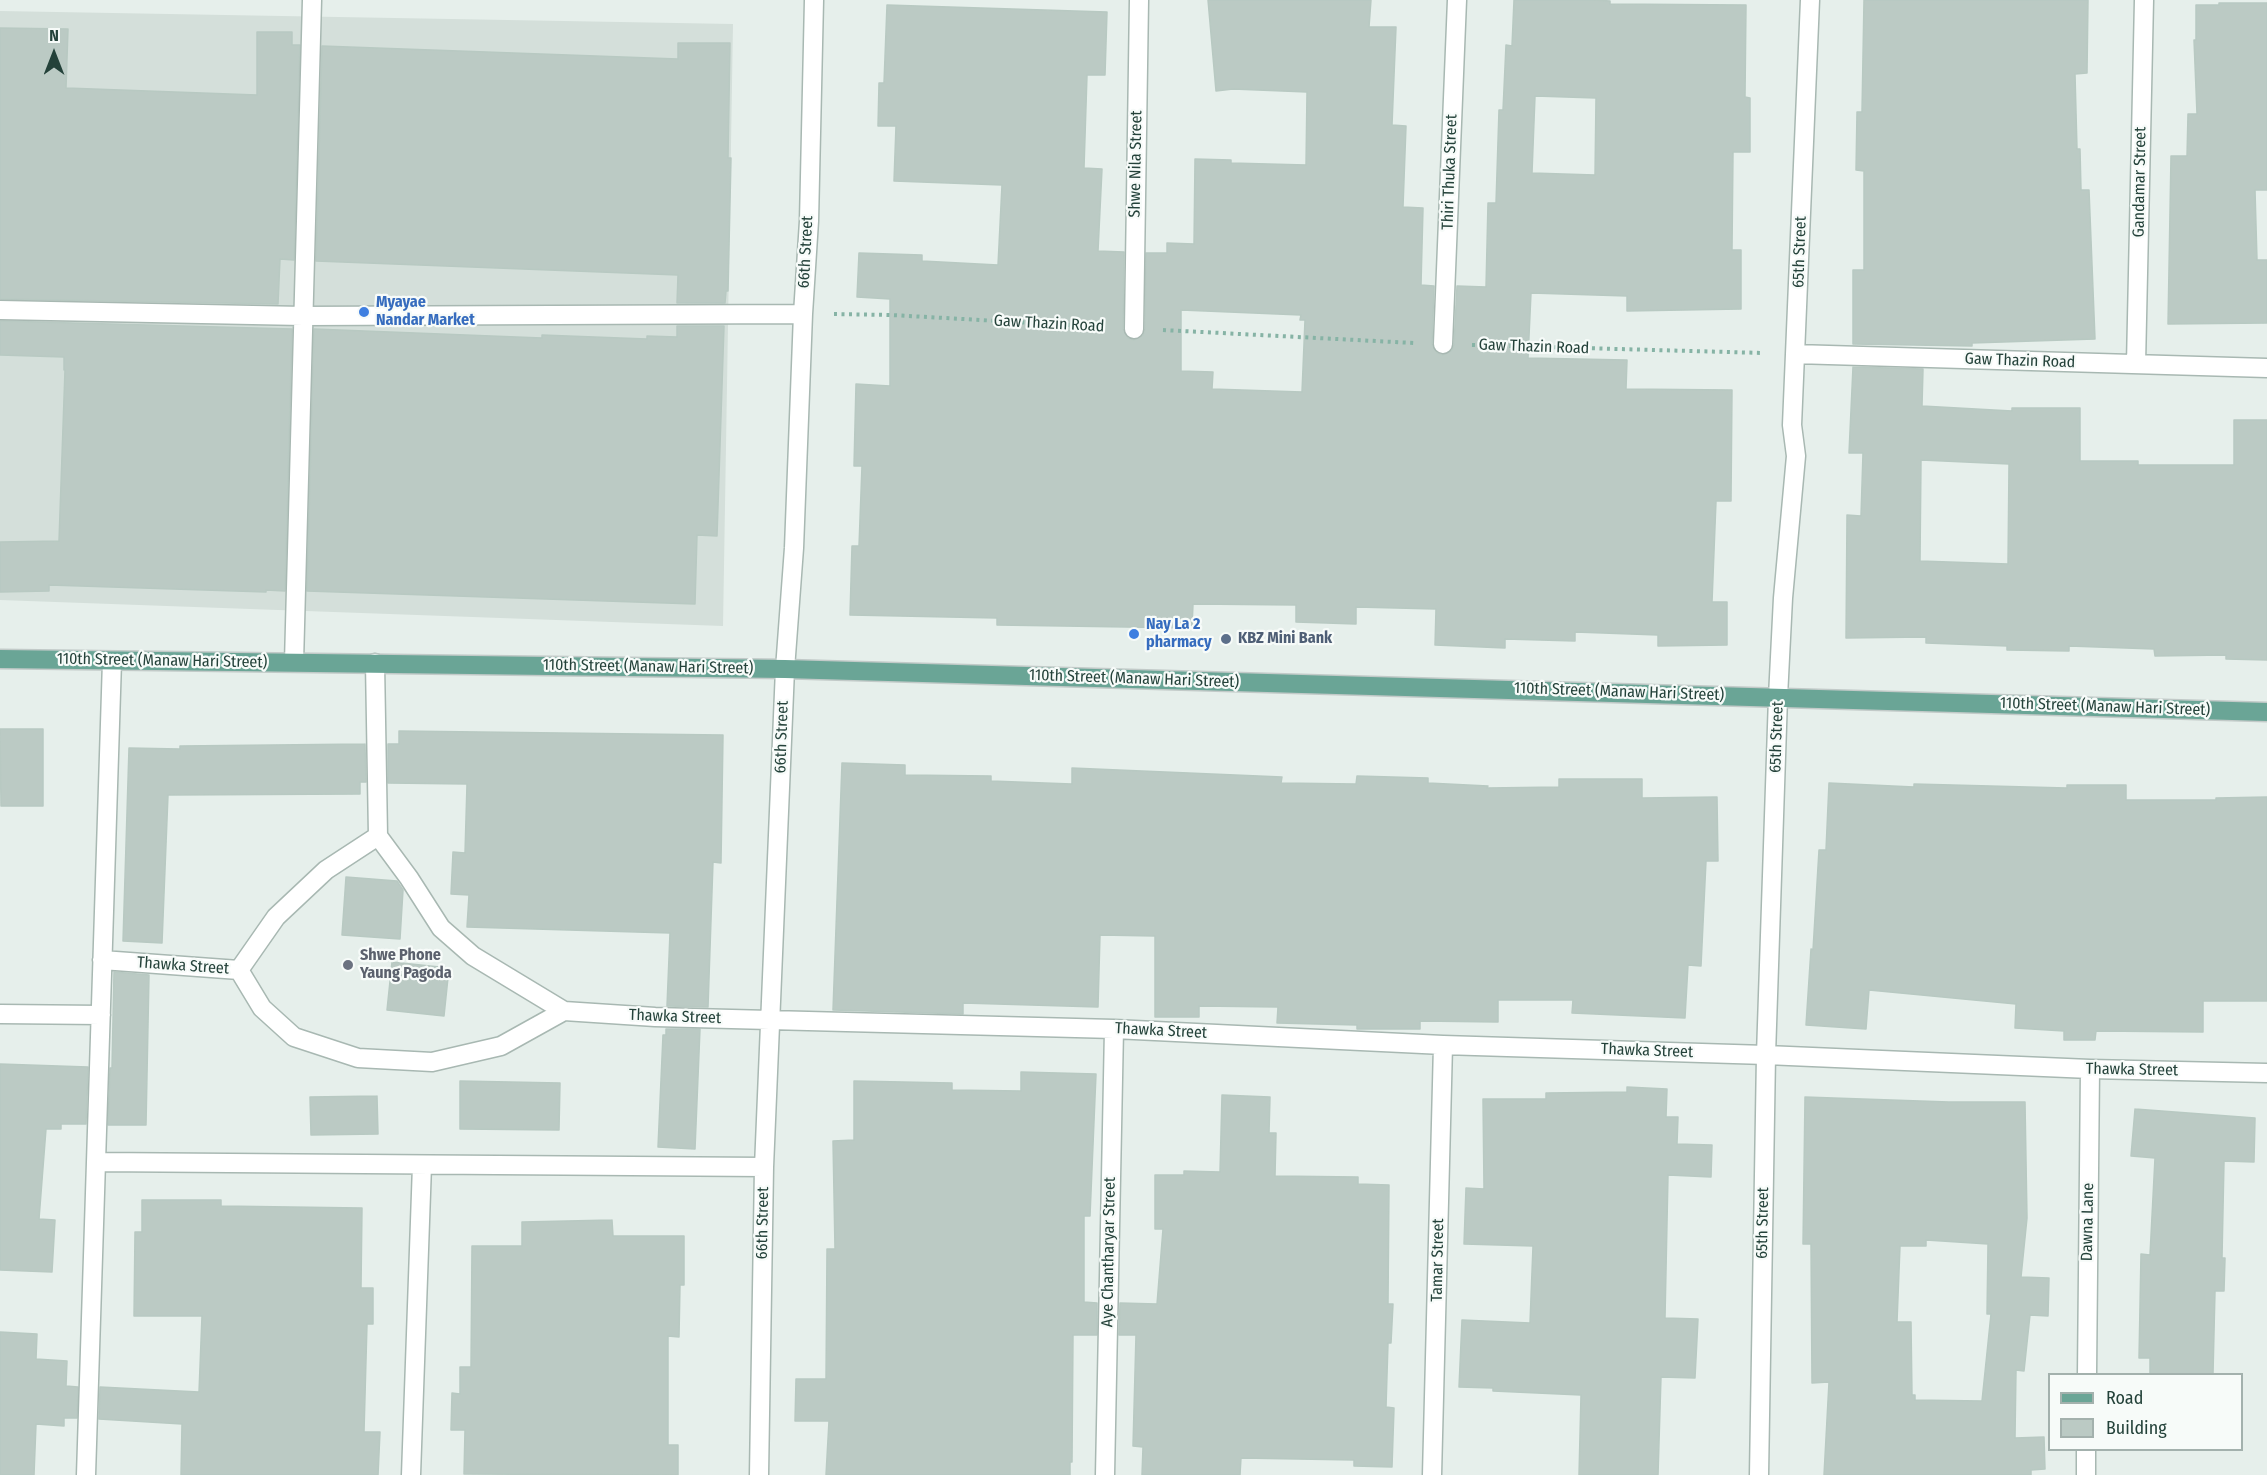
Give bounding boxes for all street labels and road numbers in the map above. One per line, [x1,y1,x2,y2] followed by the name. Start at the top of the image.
[1125,110,1147,218] street label: Shwe Nila Street
[1438,114,1462,230] street label: Thiri Thuka Street
[2129,126,2151,238] street label: Gandamar Street
[795,215,817,289] street label: 66th Street
[1789,216,1811,288] street label: 65th Street
[993,312,1105,336] street label: Gaw Thazin Road
[1478,335,1590,359] street label: Gaw Thazin Road
[1964,349,2076,373] street label: Gaw Thazin Road
[57,650,267,672] street label: 110th Street (Manaw Hari Street)
[543,656,753,678] street label: 110th Street (Manaw Hari Street)
[1028,666,1240,692] street label: 110th Street (Manaw Hari Street)
[1513,679,1725,705] street label: 110th Street (Manaw Hari Street)
[1999,694,2211,720] street label: 110th Street (Manaw Hari Street)
[771,700,793,774] street label: 66th Street
[1766,701,1788,773] street label: 65th Street
[136,953,230,979] street label: Thawka Street
[629,1006,721,1028] street label: Thawka Street
[1114,1019,1208,1043] street label: Thawka Street
[1601,1040,1693,1062] street label: Thawka Street
[2086,1060,2178,1080] street label: Thawka Street
[1098,1177,1120,1327] street label: Aye Chantharyar Street
[2078,1183,2098,1261] street label: Dawna Lane
[753,1187,773,1259] street label: 66th Street
[1753,1187,1773,1259] street label: 65th Street
[1428,1218,1448,1302] street label: Tamar Street

